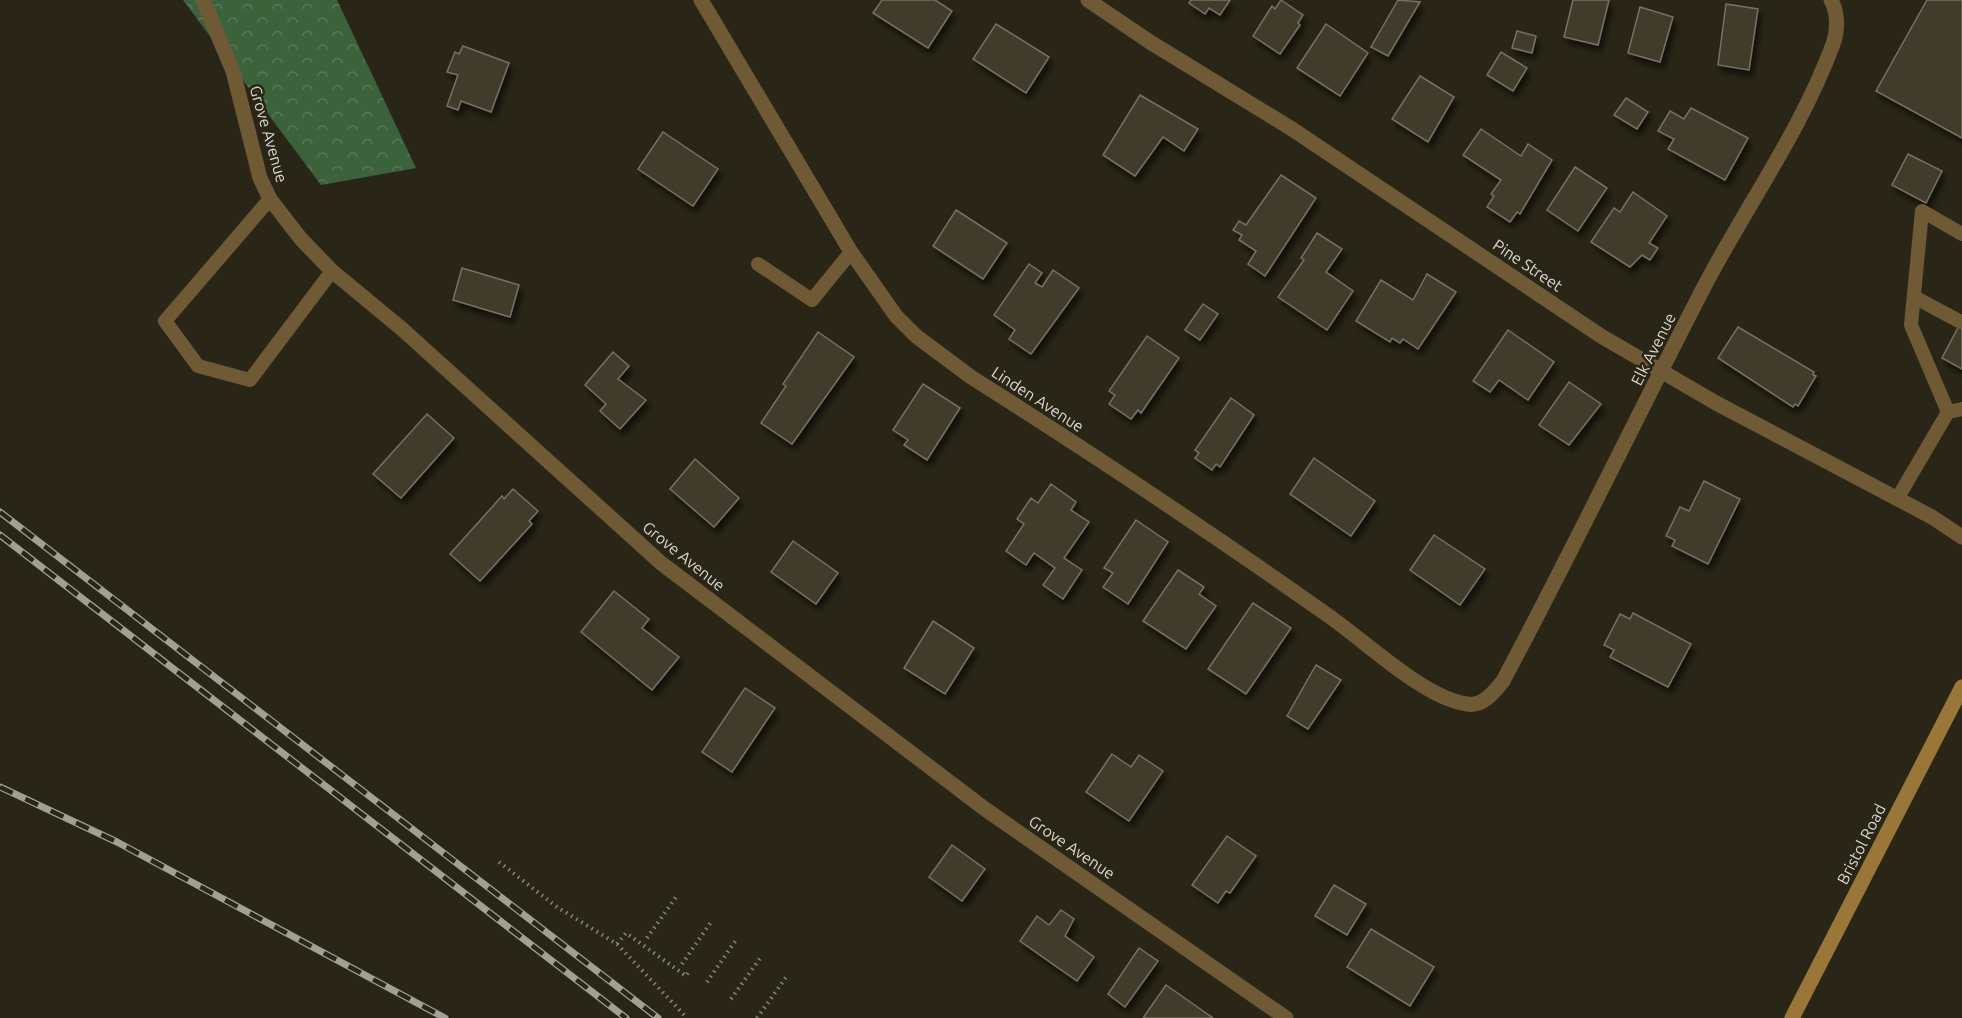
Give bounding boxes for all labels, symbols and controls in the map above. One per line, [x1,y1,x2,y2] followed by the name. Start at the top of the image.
[247,83,291,185] street label: Grove Avenue
[1490,235,1567,295] street label: Pine Street
[1627,310,1679,388] street label: Elk Avenue
[989,363,1087,435] street label: Linden Avenue
[639,517,729,595] street label: Grove Avenue
[1833,801,1889,887] street label: Bristol Road
[1025,812,1119,882] street label: Grove Avenue

